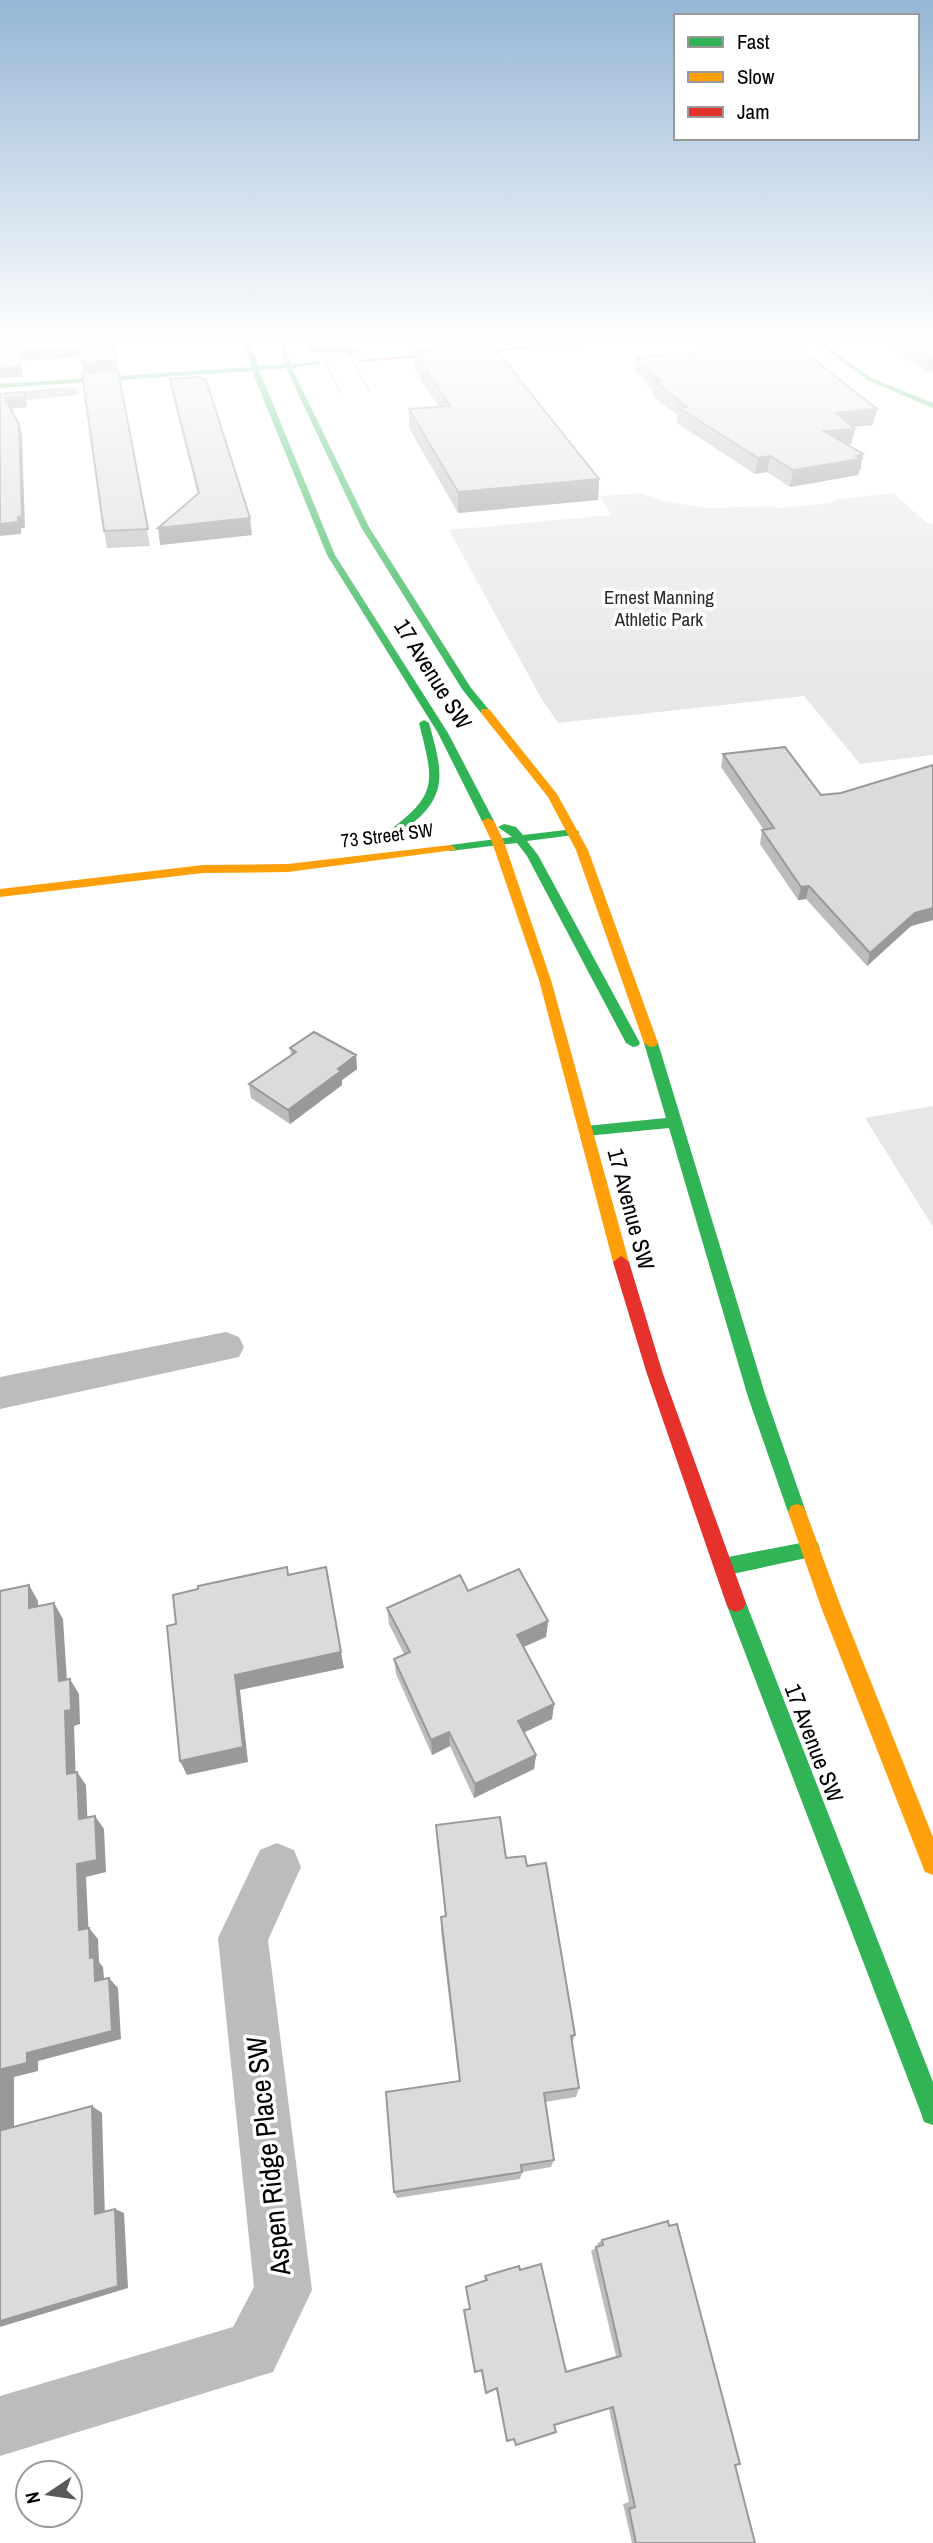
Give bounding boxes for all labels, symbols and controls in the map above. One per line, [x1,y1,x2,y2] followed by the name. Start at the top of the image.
[674,14,919,140] legend
[737,27,770,56] text: Fast
[737,62,775,91] text: Slow
[737,97,770,126] text: Jam
[604,584,714,632] park label: Ernest Manning Athletic Park
[387,613,480,735] street label: 17 Avenue SW
[339,816,435,854] street label: 73 Street SW
[600,1145,663,1273] street label: 17 Avenue SW
[778,1679,851,1807] street label: 17 Avenue SW
[237,2034,300,2278] street label: Aspen Ridge Place SW
[14,2459,84,2529] north arrow
[19,2489,46,2506] text: N

